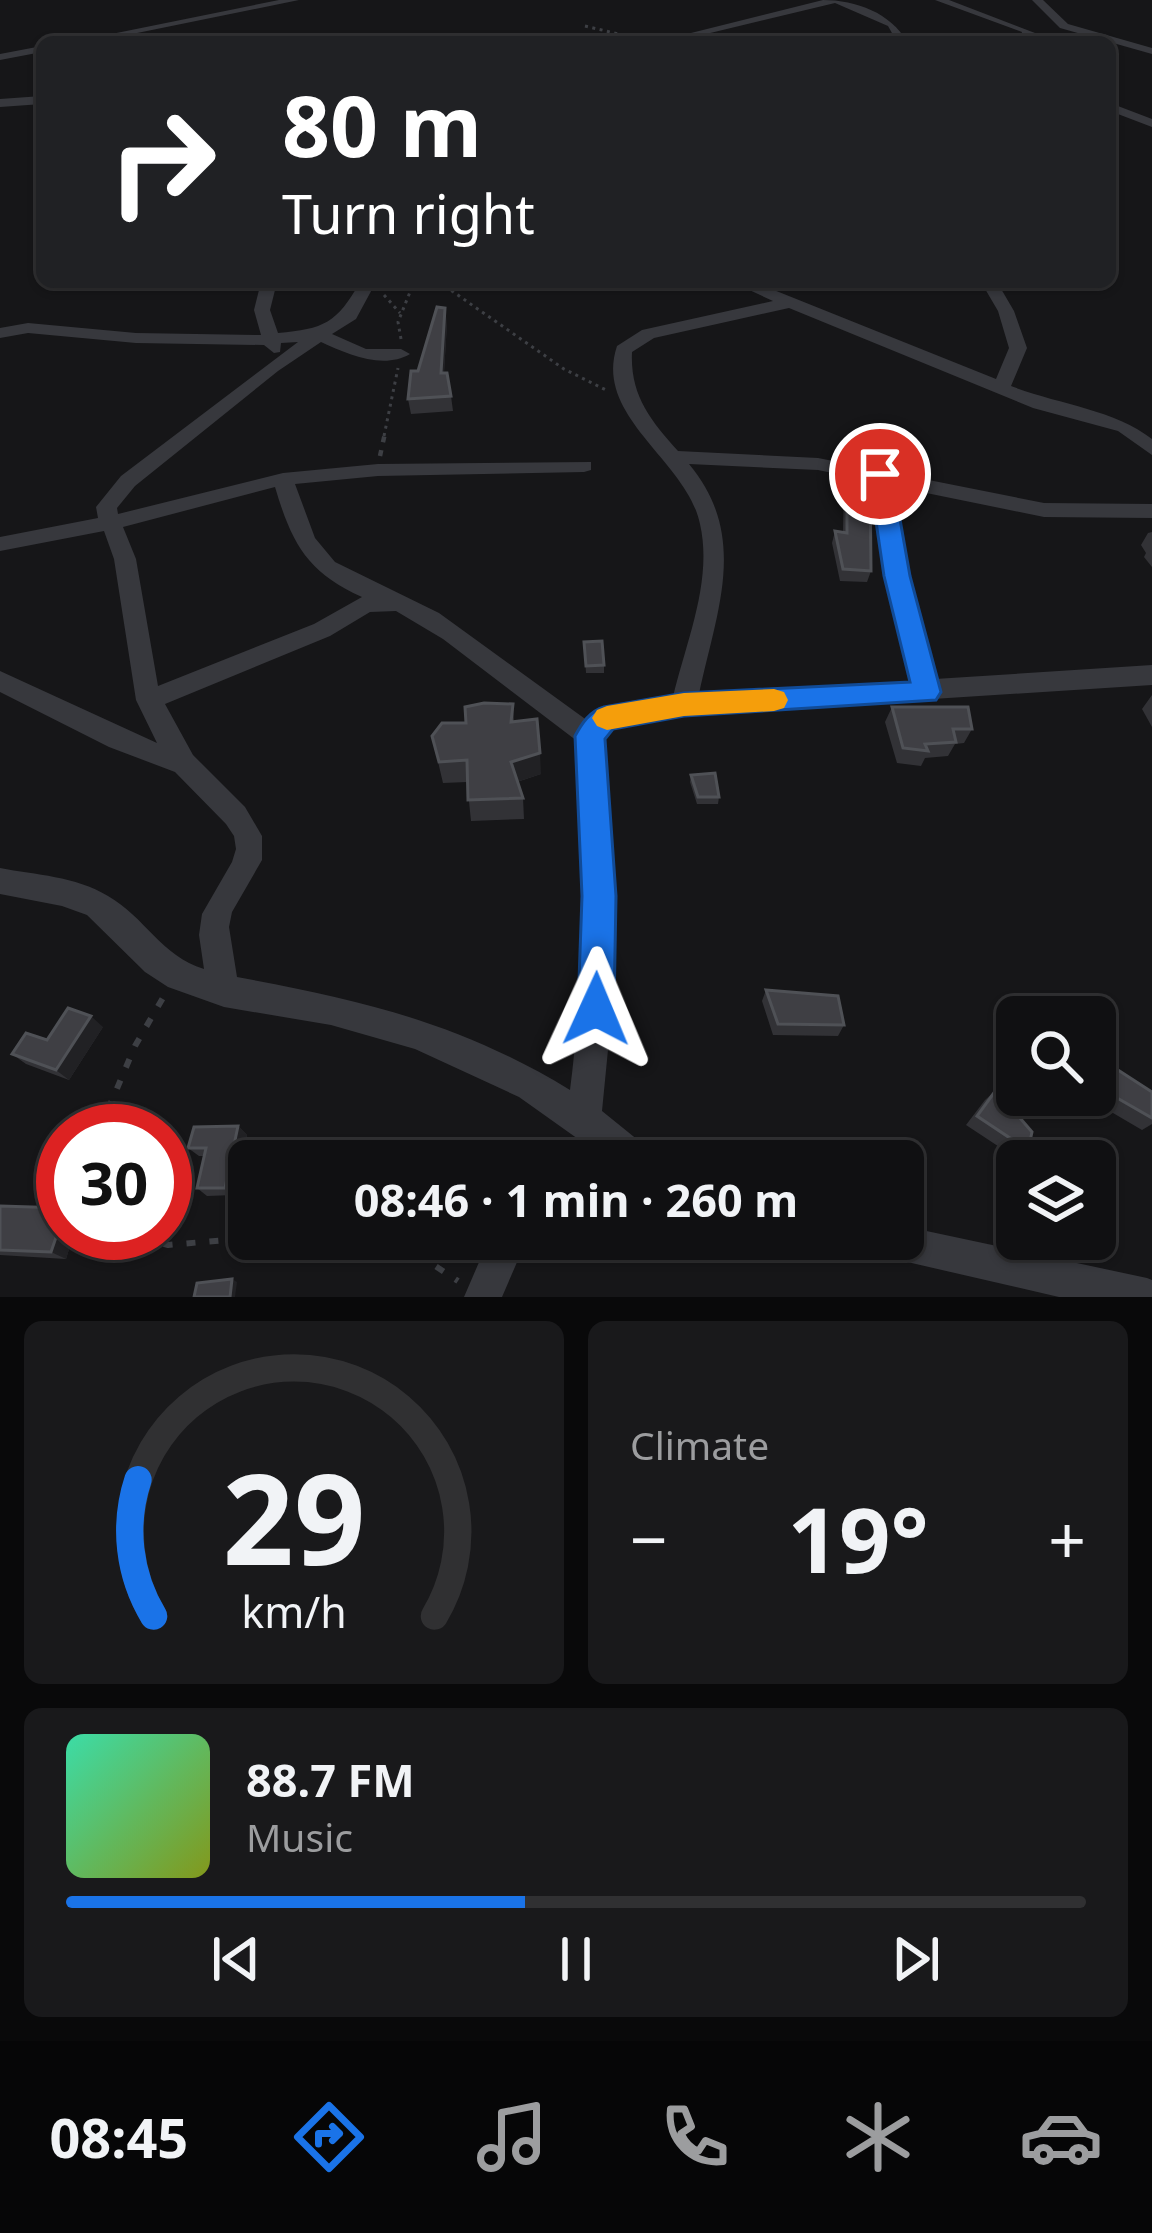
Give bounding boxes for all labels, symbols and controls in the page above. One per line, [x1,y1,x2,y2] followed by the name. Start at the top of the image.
[282,67,482,182] text: 80 m
[84,84,240,240] icon: right
[282,176,535,250] text: Turn right
[829,423,931,525] pin
[847,441,913,507] icon: arrive
[533,946,659,1072] position arrow
[996,996,1116,1260] map controls
[996,996,1116,1116] button: search
[36,1104,192,1260] speed limit sign: 30
[996,1140,1116,1260] button: layers
[354,1169,798,1230] text: 08:46 · 1 min · 260 m
[630,1418,769,1471] text: Climate
[223,1432,365,1602] text: 29
[787,1477,929,1599] text: 19°
[630,1493,668,1583] text: −
[1048,1493,1086,1583] text: +
[241,1581,347,1640] text: km/h
[246,1749,415,1810] text: 88.7 FM
[246,1810,353,1863] text: Music
[203,1926,269,1992] icon: previous
[543,1926,609,1992] icon: pause
[883,1926,949,1992] icon: next
[287,2095,371,2179] icon: directions
[470,2095,554,2179] icon: music
[653,2095,737,2179] icon: phone
[836,2095,920,2179] icon: climate
[1019,2095,1103,2179] icon: car
[49,2100,188,2174] text: 08:45

